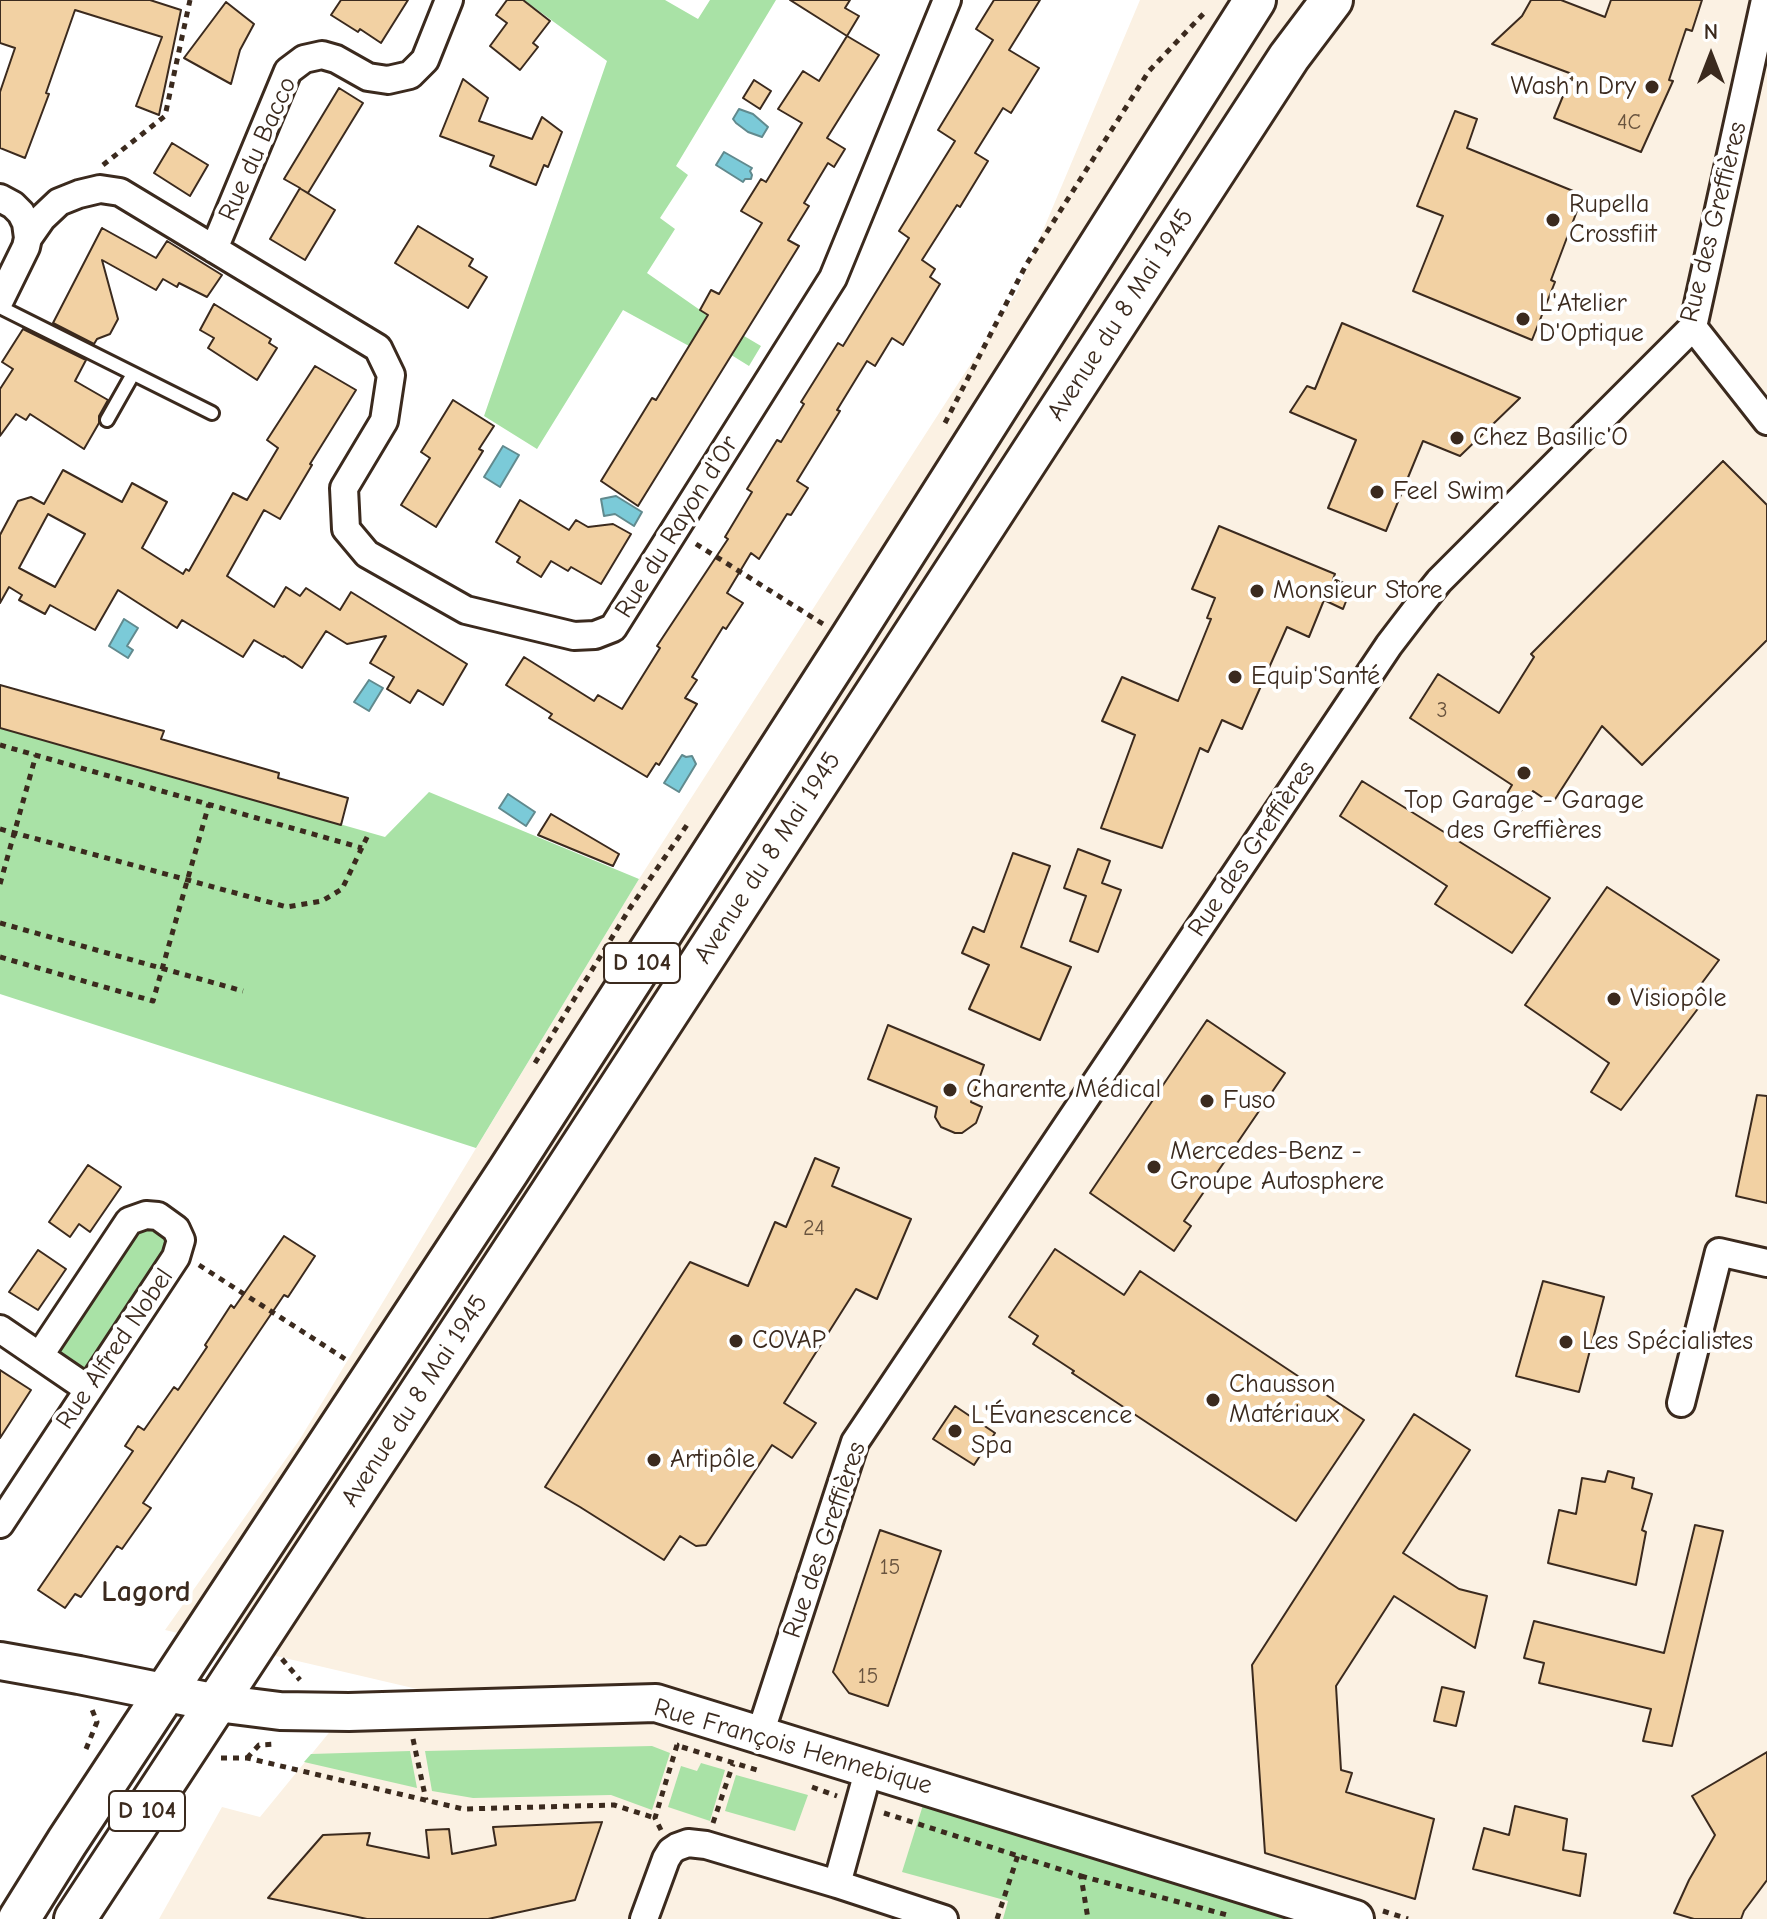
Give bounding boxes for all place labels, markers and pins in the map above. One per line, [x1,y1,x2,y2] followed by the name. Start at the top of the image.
[1511,71,1636,103] place label: Wash'n Dry
[1643,78,1661,96] marker: Wash'n Dry
[1569,189,1657,250] place label: Rupella Crossfiit
[1544,211,1562,229] marker: Rupella Crossfiit
[1539,288,1644,350] place label: L'Atelier D'Optique
[1514,310,1532,328] marker: L'Atelier D'Optique
[1473,422,1628,454] place label: Chez Basilic'O
[1448,429,1466,447] marker: Chez Basilic'O
[1393,476,1504,508] place label: Feel Swim
[1368,483,1386,501] marker: Feel Swim
[1273,575,1443,607] place label: Monsieur Store
[1248,582,1266,600] marker: Monsieur Store
[1251,661,1380,693] place label: Equip'Santé
[1226,668,1244,686] marker: Equip'Santé
[1515,764,1533,782] marker: Top Garage - Garage des Greffières
[1404,785,1644,846] place label: Top Garage - Garage des Greffières
[1630,983,1727,1015] place label: Visiopôle
[1605,990,1623,1008] marker: Visiopôle
[966,1074,1161,1106] place label: Charente Médical
[941,1081,959,1099] marker: Charente Médical
[1223,1085,1276,1117] place label: Fuso
[1198,1092,1216,1110] marker: Fuso
[1170,1136,1384,1198] place label: Mercedes-Benz - Groupe Autosphere
[1145,1158,1163,1176] marker: Mercedes-Benz - Groupe Autosphere
[752,1325,826,1357] place label: COVAP
[1582,1326,1753,1358] place label: Les Spécialistes
[727,1332,745,1350] marker: COVAP
[1557,1333,1575,1351] marker: Les Spécialistes
[1229,1369,1339,1430] place label: Chausson Matériaux
[1204,1391,1222,1409] marker: Chausson Matériaux
[971,1400,1132,1462] place label: L'Évanescence Spa
[946,1422,964,1440] marker: L'Évanescence Spa
[670,1444,755,1476] place label: Artipôle
[645,1451,663,1469] marker: Artipôle

